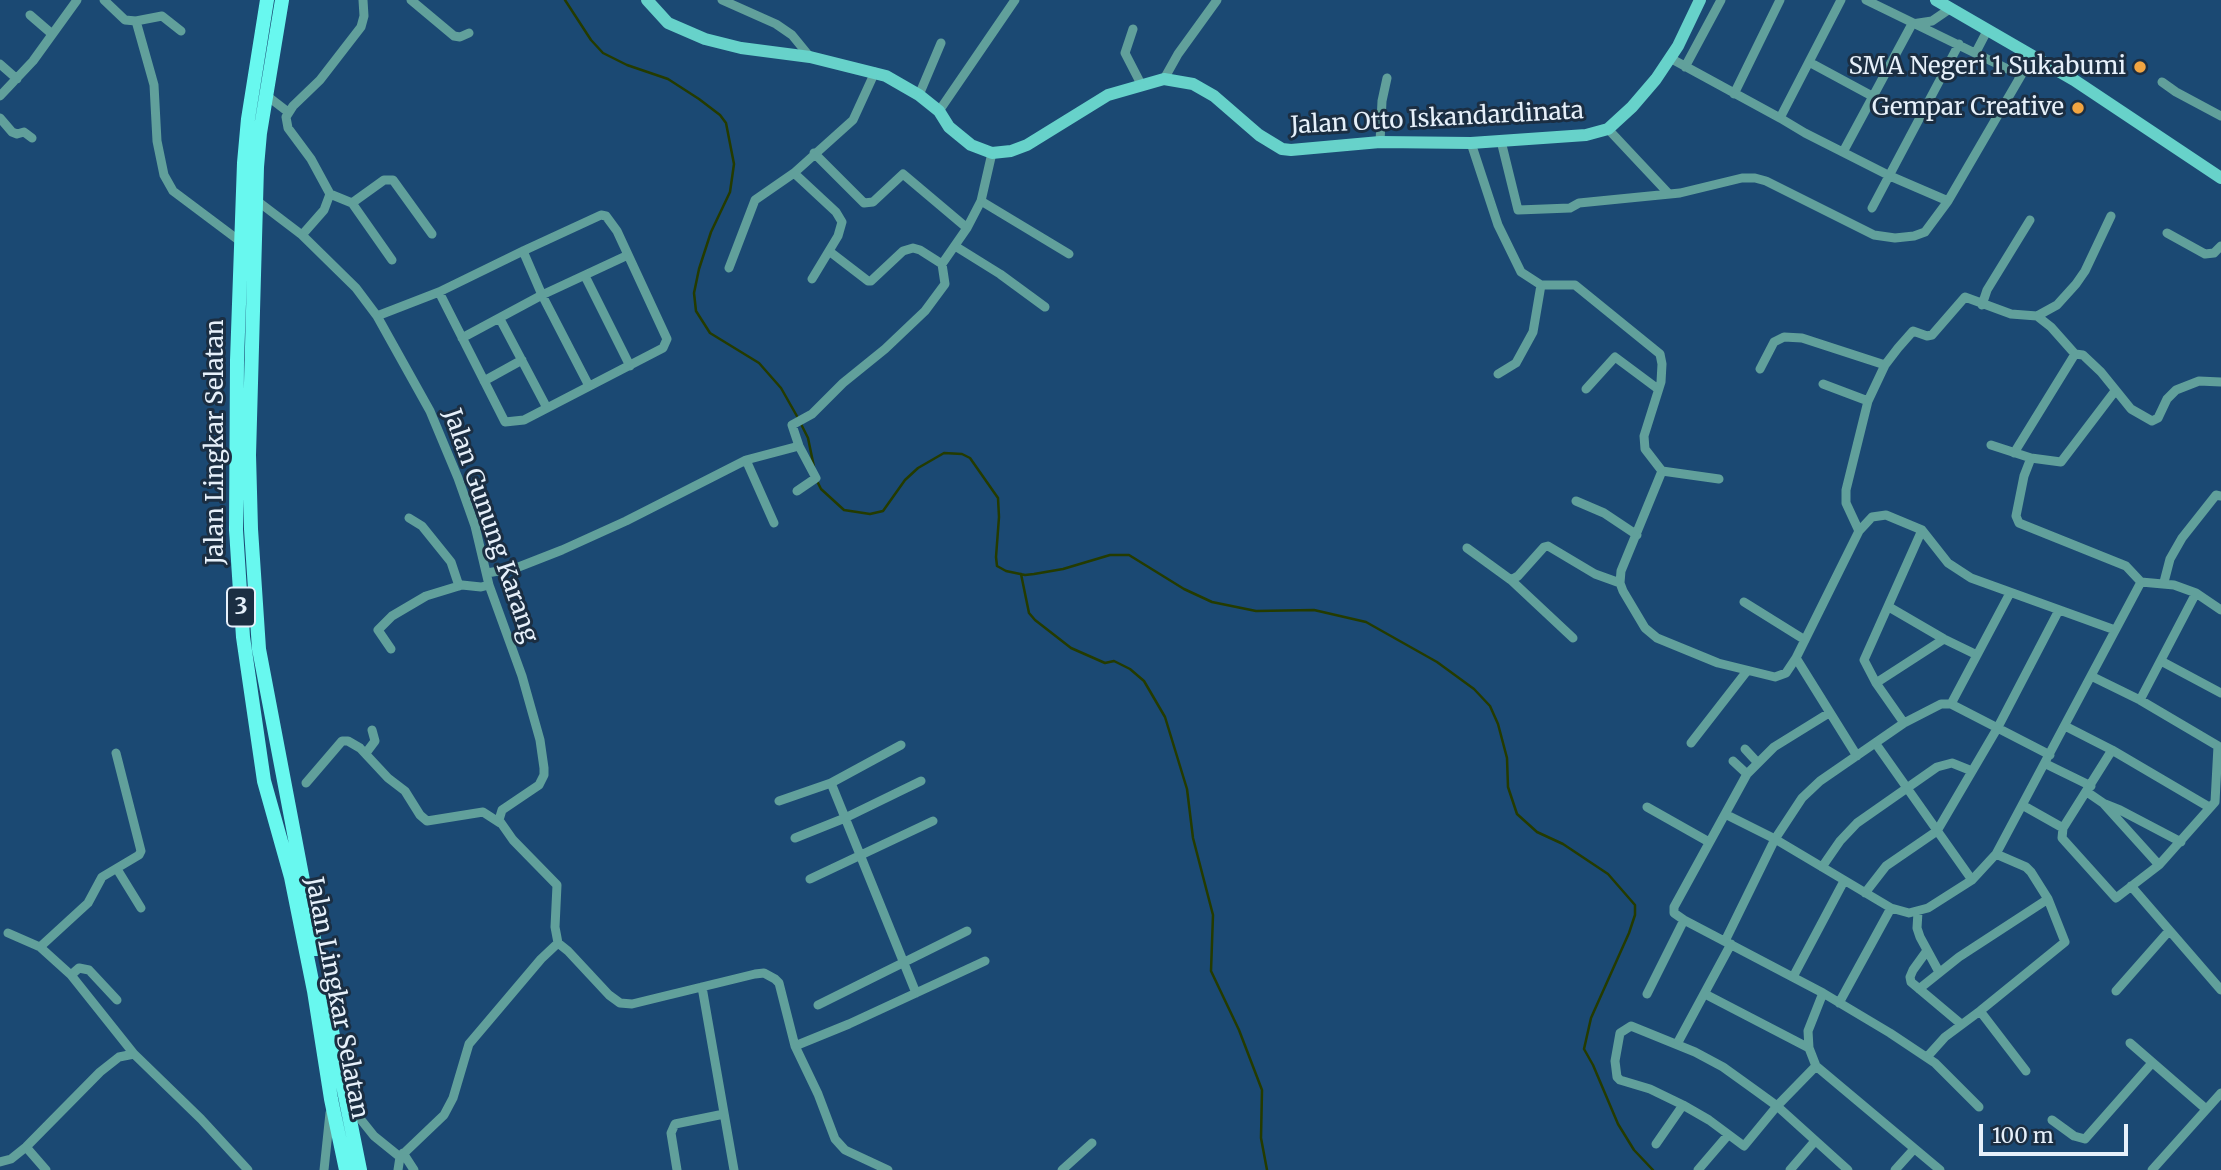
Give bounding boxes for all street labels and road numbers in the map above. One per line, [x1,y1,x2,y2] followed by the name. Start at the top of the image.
[1290,97,1584,141] street label: Jalan Otto Iskandardinata
[202,319,230,565] street label: Jalan Lingkar Selatan
[436,405,544,647] street label: Jalan Gunung Karang
[227,587,255,626] road number: 3
[298,875,374,1121] street label: Jalan Lingkar Selatan

